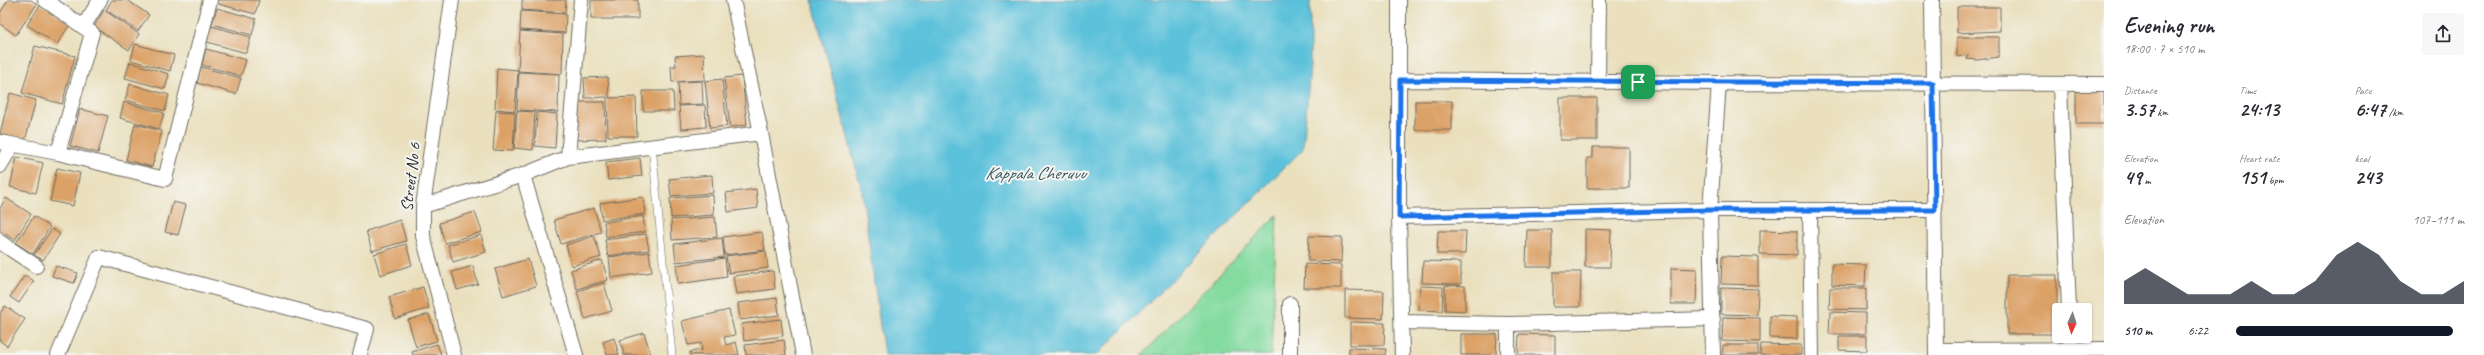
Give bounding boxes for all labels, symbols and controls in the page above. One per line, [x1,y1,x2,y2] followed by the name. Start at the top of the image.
[2124,12,2214,40] text: Evening run
[2422,13,2464,55] button: share
[2124,41,2205,57] text: 18:00 · 7 × 510 m
[1621,65,1655,99] pin
[1627,71,1649,93] icon: arrive
[2124,83,2157,97] text: Distance
[2239,83,2256,97] text: Time
[2355,83,2372,97] text: Pace
[2124,97,2155,122] text: 3.57
[2239,97,2279,122] text: 24:13
[2355,97,2386,122] text: 6:47
[2155,105,2168,119] text: km
[2386,105,2403,119] text: /km
[396,140,425,213] street label: Street No 6
[2124,151,2158,165] text: Elevation
[2239,151,2279,165] text: Heart rate
[2355,151,2369,165] text: kcal
[985,162,1087,184] water label: Kappala Cheruvu
[2124,165,2142,190] text: 49
[2239,165,2266,190] text: 151
[2355,165,2382,190] text: 243
[2142,173,2151,187] text: m
[2266,173,2284,187] text: bpm
[2124,212,2164,228] text: Elevation
[2413,212,2464,228] text: 107–111 m
[2052,303,2092,343] north arrow
[2052,303,2092,343] map controls
[2124,323,2152,339] text: 510 m
[2188,323,2208,339] text: 6:22

